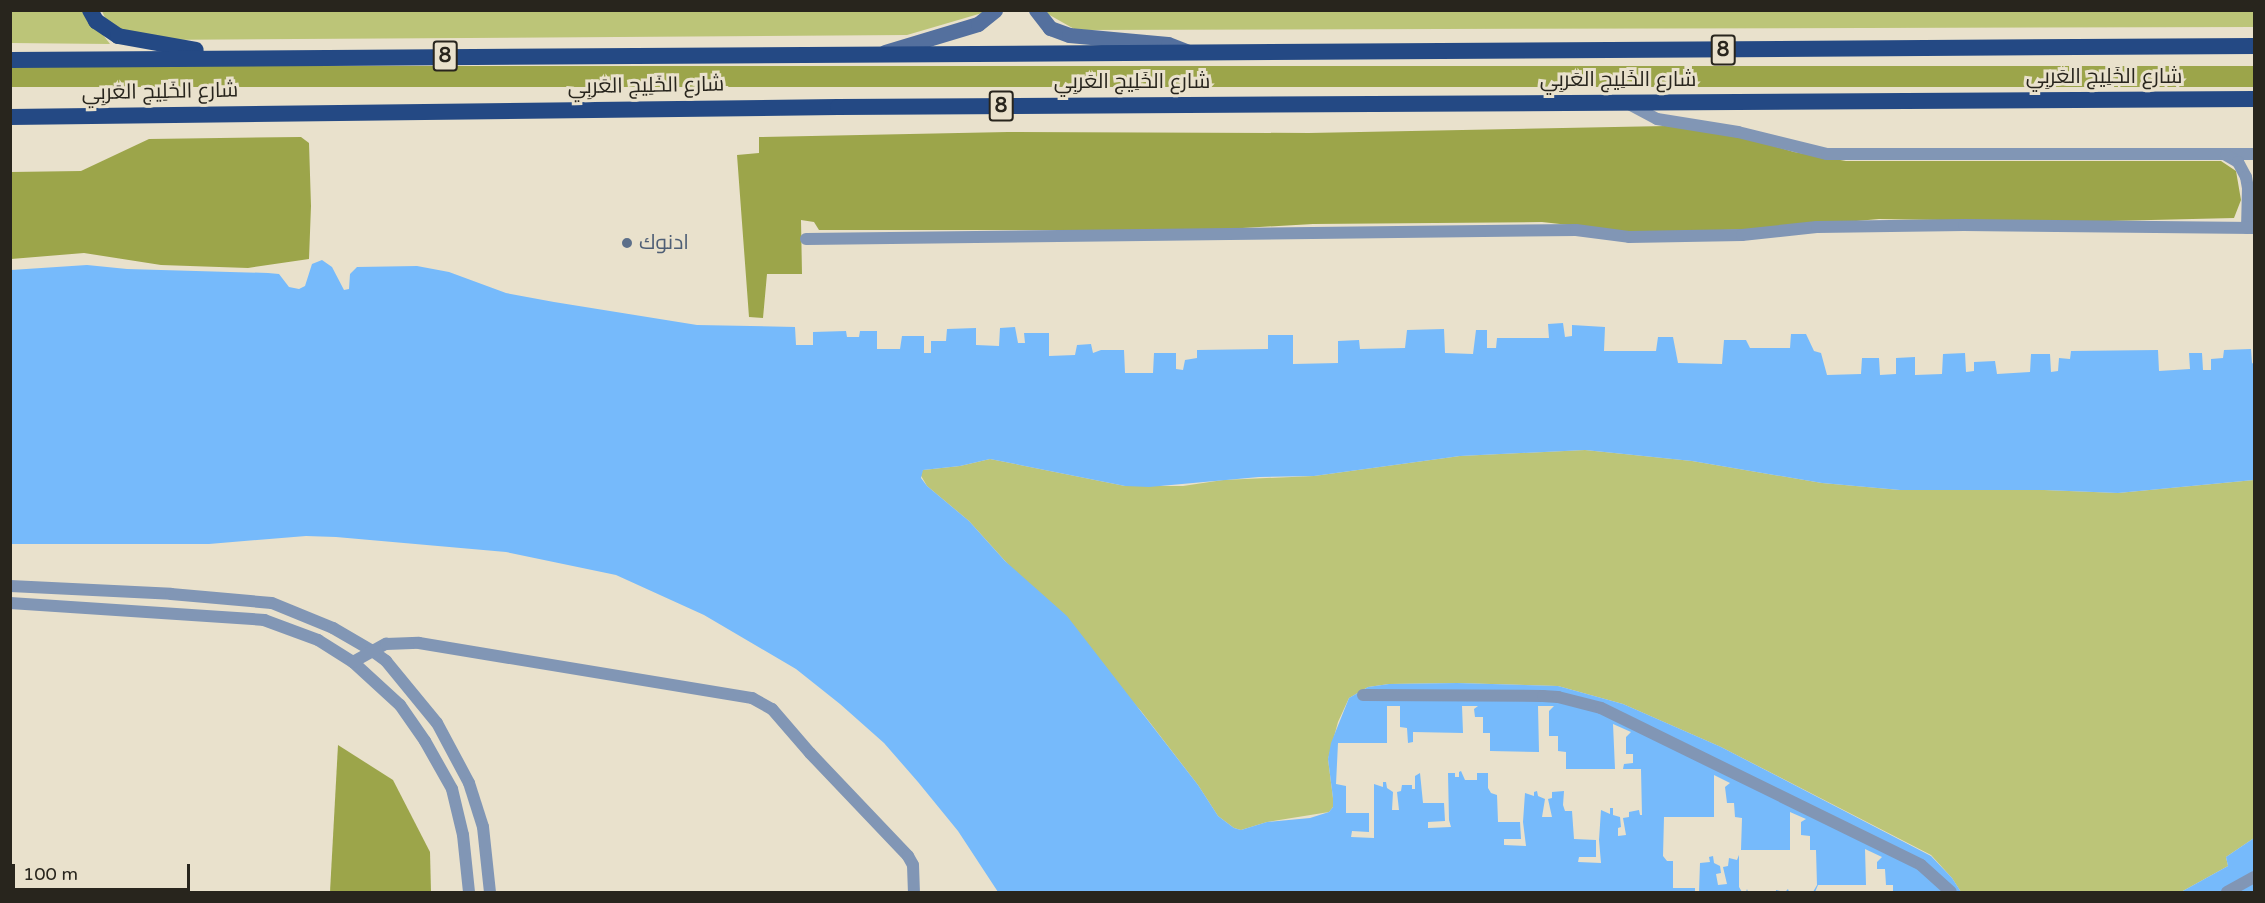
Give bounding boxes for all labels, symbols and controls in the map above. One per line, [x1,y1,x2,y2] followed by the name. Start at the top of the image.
[1710,33,1736,67] road number: 8
[432,39,458,73] road number: 8
[2026,64,2182,90] street label: شارع الخَلِيج العَربِي
[1540,67,1696,93] street label: شارع الخَلِيج العَربِي
[1054,69,1210,95] street label: شارع الخَلِيج العَربِي
[567,72,725,100] street label: شارع الخَلِيج العَربِي
[81,78,239,106] street label: شارع الخَلِيج العَربِي
[988,89,1014,123] road number: 8
[639,230,689,256] place label: ادنوك
[620,236,634,250] marker: ادنوك
[15,852,194,890] scale bar
[23,863,78,885] text: 100 m

